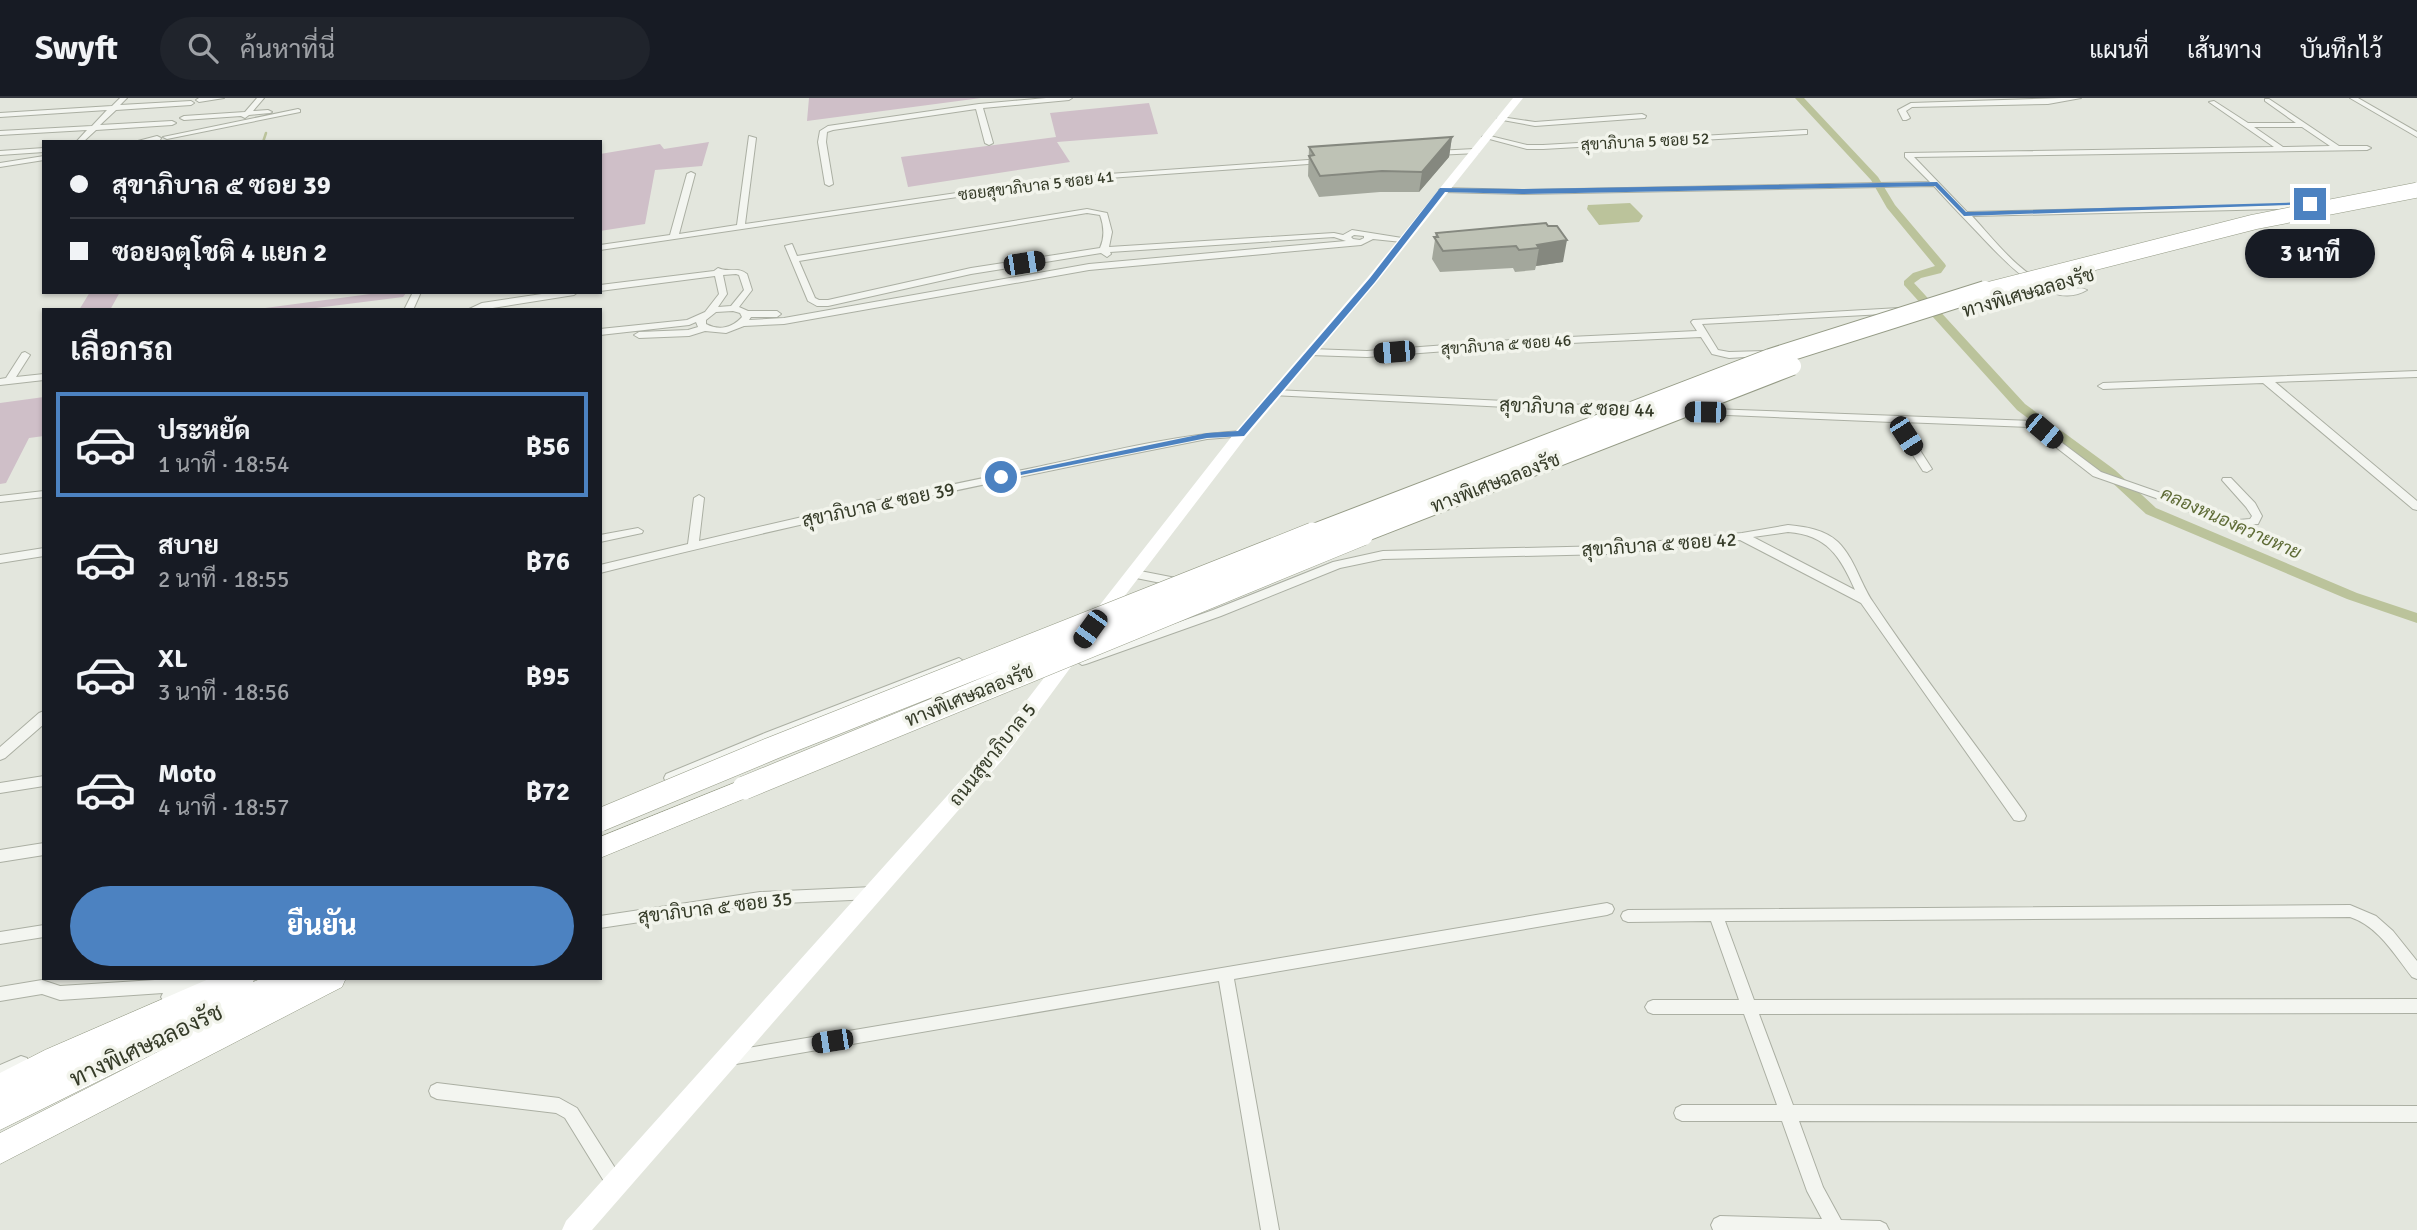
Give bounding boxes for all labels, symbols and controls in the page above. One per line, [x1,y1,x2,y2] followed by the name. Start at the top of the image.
[160,17,650,80] search box
[35,28,118,69] text: Swyft
[184,29,222,67] icon: search
[240,34,335,66] text: ค้นหาที่นี่
[2089,35,2149,65] text: แผนที่
[2187,35,2262,65] text: เส้นทาง
[2300,35,2382,65] text: บันทึกไว้
[1580,129,1710,156] street label: สุขาภิบาล 5 ซอย 52
[957,166,1115,206] street label: ซอยสุขาภิบาล 5 ซอย 41
[112,170,331,202] text: สุขาภิบาล ๕ ซอย 39
[2294,188,2326,220] route end
[2245,228,2375,278] callout: 3 นาที
[112,237,327,269] text: ซอยจตุโชติ 4 แยก 2
[2280,239,2340,268] text: 3 นาที
[1002,249,1047,277] car
[1959,263,2097,323] street label: ทางพิเศษฉลองรัช
[70,330,173,369] text: เลือกรถ
[1440,330,1572,361] street label: สุขาภิบาล ๕ ซอย 46
[1373,340,1416,364] car
[1499,393,1655,423] street label: สุขาภิบาล ๕ ซอย 44
[1684,401,1727,423] car
[2022,409,2067,453] car
[74,413,137,476] icon: car
[1886,413,1927,459] car
[158,415,251,447] text: ประหยัด
[526,431,570,463] text: ฿56
[1427,447,1563,519] street label: ทางพิเศษฉลองรัช
[158,450,289,479] text: 1 นาที · 18:54
[985,461,1017,493] route start
[800,477,957,533] street label: สุขาภิบาล ๕ ซอย 39
[2157,482,2305,564] water label: คลองหนองควายหาย
[74,528,137,591] icon: car
[1581,528,1737,562] street label: สุขาภิบาล ๕ ซอย 42
[158,530,219,562] text: สบาย
[526,546,570,578] text: ฿76
[158,565,289,594] text: 2 นาที · 18:55
[1070,606,1111,652] car
[74,643,137,706] icon: car
[158,643,188,675] text: XL
[902,659,1037,733] street label: ทางพิเศษฉลองรัช
[526,661,570,693] text: ฿95
[158,678,289,707] text: 3 นาที · 18:56
[944,698,1042,811] street label: ถนนสุขาภิบาล 5
[74,758,137,821] icon: car
[158,758,216,790] text: Moto
[526,776,570,808] text: ฿72
[158,793,289,822] text: 4 นาที · 18:57
[70,886,574,966] button: ยืนยัน
[637,887,794,929] street label: สุขาภิบาล ๕ ซอย 35
[65,997,227,1094] street label: ทางพิเศษฉลองรัช
[810,1027,855,1055] car

